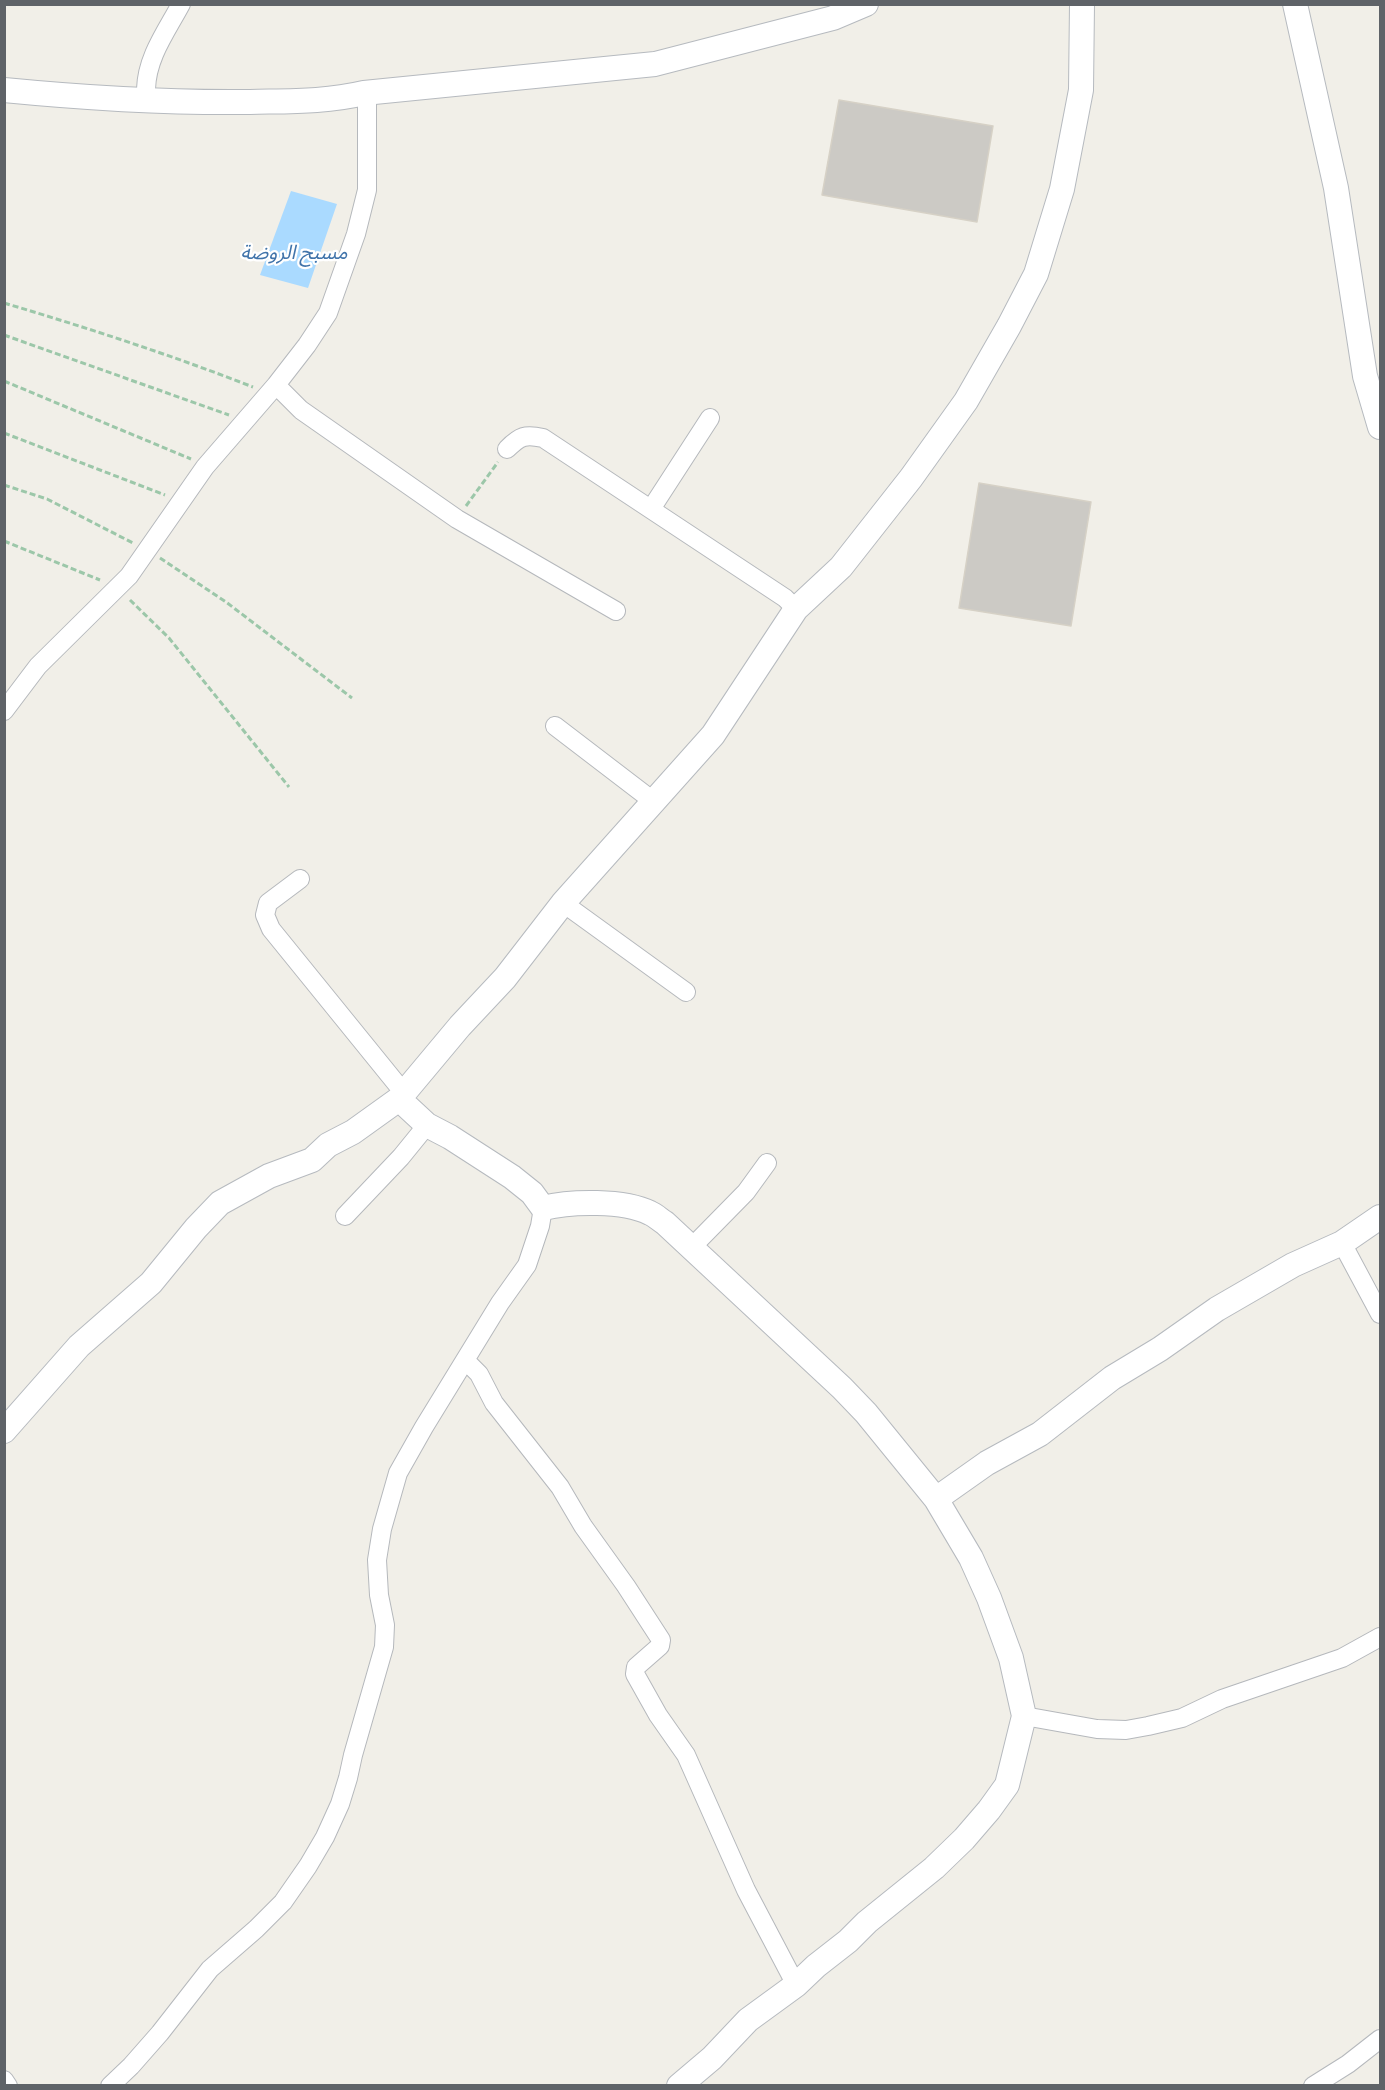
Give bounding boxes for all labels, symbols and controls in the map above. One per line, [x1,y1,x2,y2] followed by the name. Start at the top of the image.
[241,241,347,265] water label: مسبح الروضة

